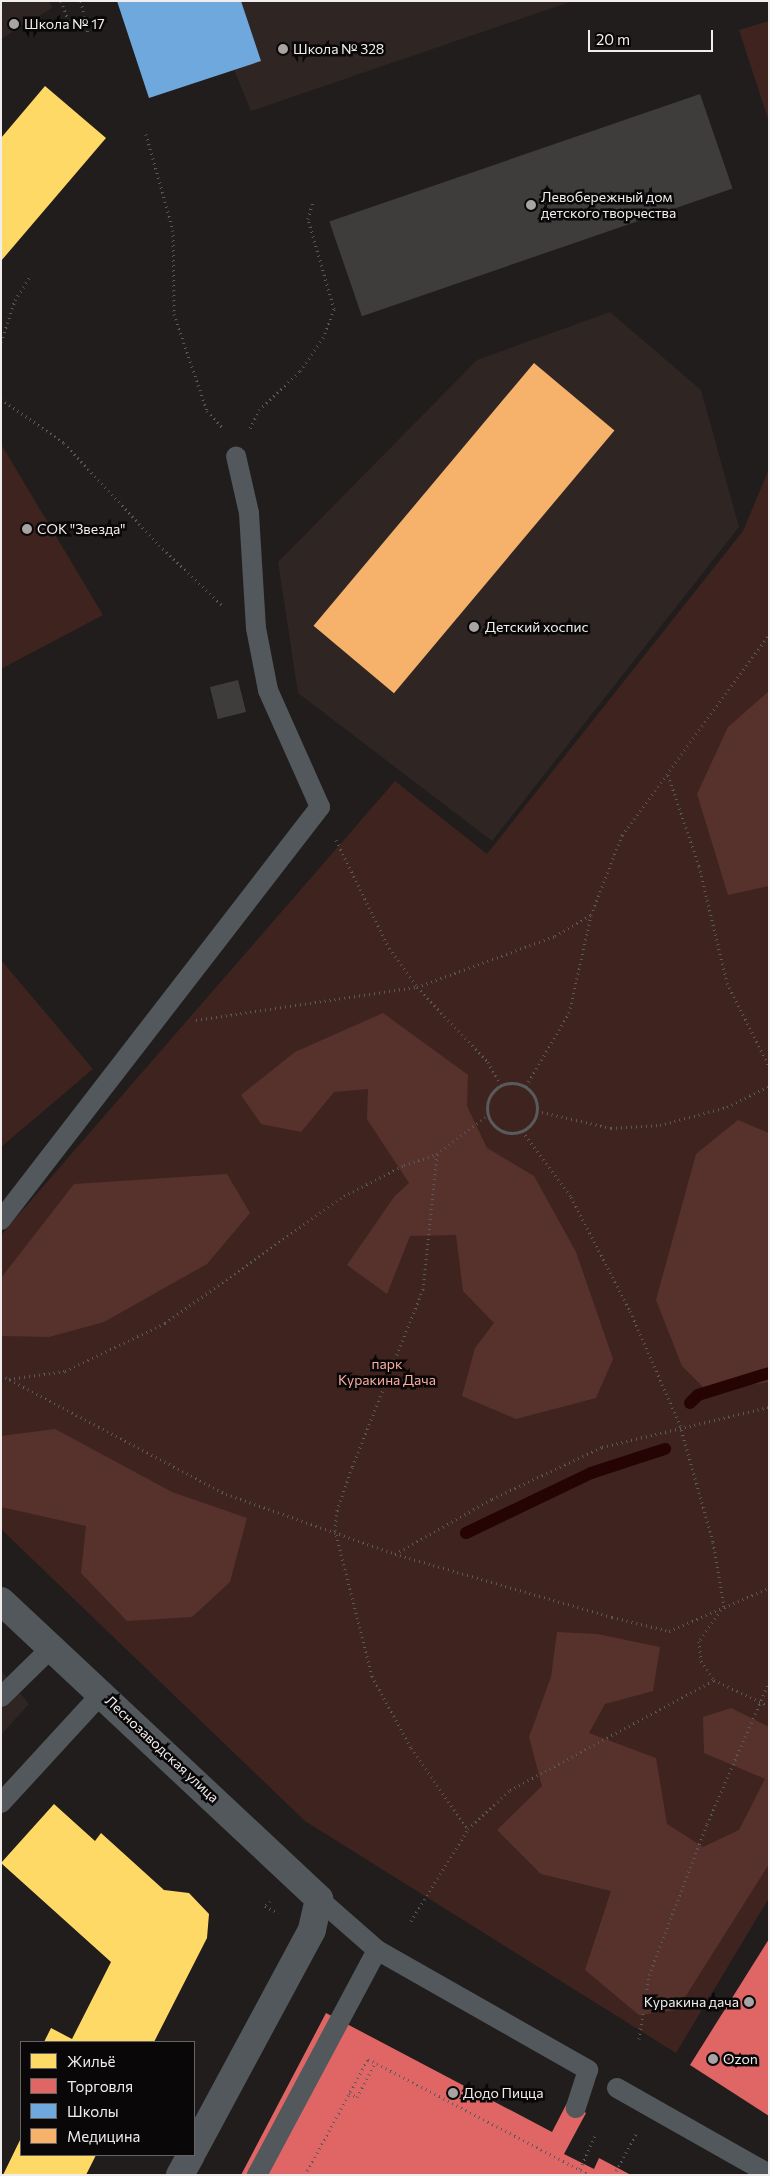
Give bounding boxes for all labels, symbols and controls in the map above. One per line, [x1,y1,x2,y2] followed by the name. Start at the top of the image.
[24,16,105,32] place label: Школа № 17
[8,18,20,30] marker: Школа № 17
[590,20,715,52] scale bar
[596,30,630,48] text: 20 m
[293,41,384,57] place label: Школа № 328
[277,43,289,55] marker: Школа № 328
[541,189,676,222] place label: Левобережный дом детского творчества
[525,199,537,211] marker: Левобережный дом детского творчества
[37,521,126,537] place label: СОК "Звезда"
[21,523,33,535] marker: СОК "Звезда"
[485,619,588,635] place label: Детский хоспис
[467,620,481,634] marker: Детский хоспис
[338,1356,436,1388] park label: парк Куракина Дача
[102,1692,222,1806] street label: Леснозаводская улица
[644,1994,739,2010] place label: Куракина дача
[743,1996,755,2008] marker: Куракина дача
[20,2041,195,2156] legend
[723,2051,758,2067] place label: Ozon
[67,2052,115,2070] text: Жильё
[707,2053,719,2065] marker: Ozon
[67,2077,133,2095] text: Торговля
[463,2085,543,2101] place label: Додо Пицца
[447,2087,459,2099] marker: Додо Пицца
[67,2102,119,2120] text: Школы
[67,2127,140,2145] text: Медицина

